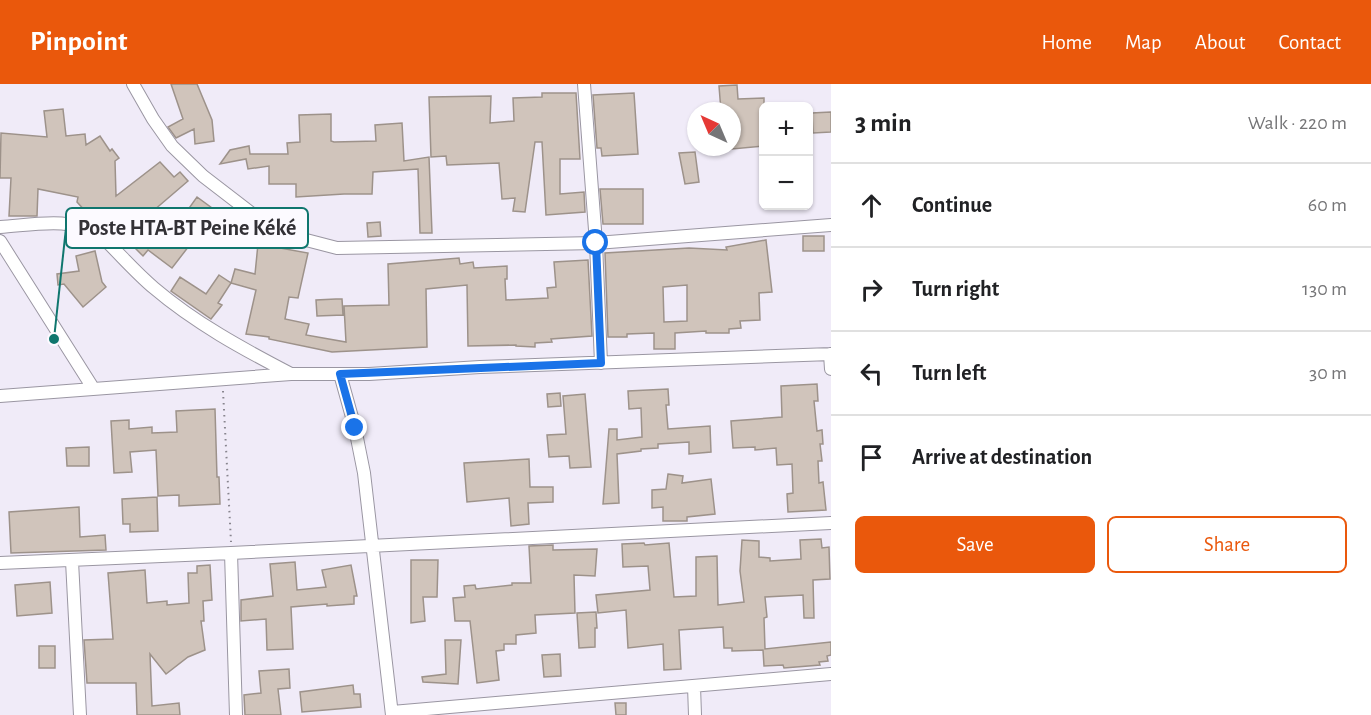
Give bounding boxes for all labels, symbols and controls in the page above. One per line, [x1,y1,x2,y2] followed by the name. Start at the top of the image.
[30,28,128,56] text: Pinpoint
[1041,32,1092,53] text: Home
[1125,32,1162,53] text: Map
[1195,32,1245,53] text: About
[1278,32,1341,53] text: Contact
[687,102,741,156] north arrow
[759,102,813,210] map controls
[759,102,813,156] button: +
[855,110,912,136] text: 3 min
[1248,113,1347,133] text: Walk · 220 m
[759,156,813,210] button: −
[855,189,888,222] icon: ahead
[912,194,992,216] text: Continue
[1308,195,1347,215] text: 60 m
[66,208,308,248] callout: Poste HTA-BT Peine Kéké
[78,217,296,239] text: Poste HTA-BT Peine Kéké
[582,229,608,255] route start
[855,273,888,306] icon: right
[912,278,999,300] text: Turn right
[1302,279,1347,299] text: 130 m
[855,357,888,390] icon: left
[912,362,986,384] text: Turn left
[1309,363,1347,383] text: 30 m
[341,414,367,440] route end
[855,441,888,474] icon: arrive
[912,446,1092,468] text: Arrive at destination
[855,516,1095,573] button: Save
[1107,516,1347,573] button: Share

